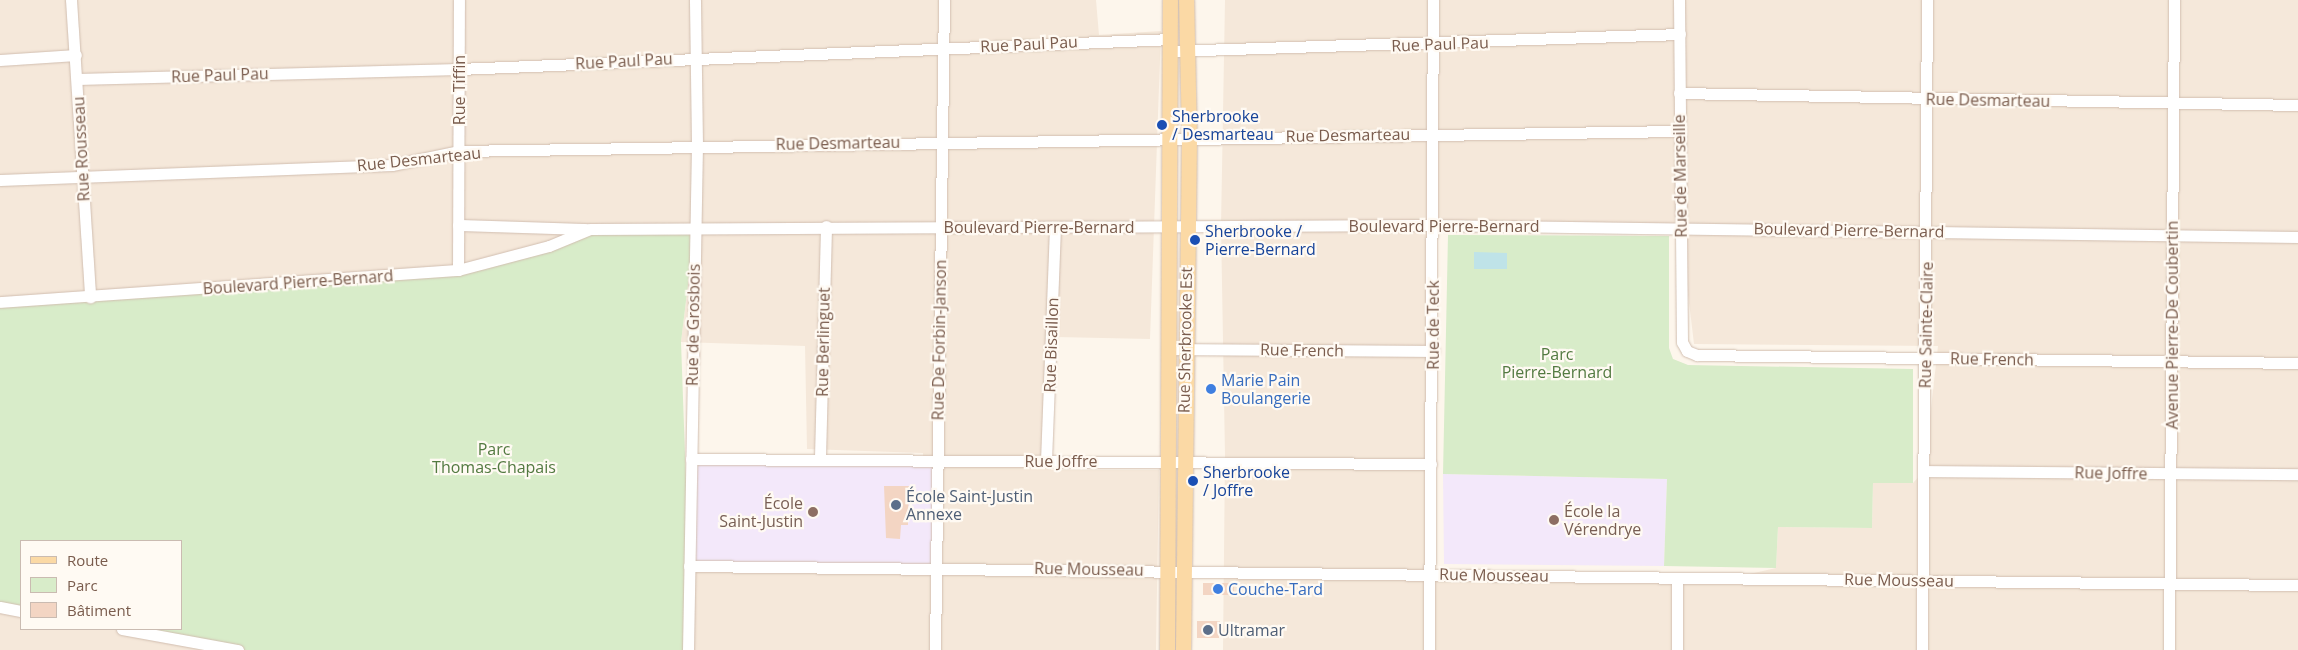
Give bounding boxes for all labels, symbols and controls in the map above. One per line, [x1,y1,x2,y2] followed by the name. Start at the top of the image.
[980,32,1078,56] street label: Rue Paul Pau
[1391,33,1489,55] street label: Rue Paul Pau
[575,49,673,73] street label: Rue Paul Pau
[449,55,469,125] street label: Rue Tiffin
[171,64,269,86] street label: Rue Paul Pau
[1926,89,2050,111] street label: Rue Desmarteau
[69,96,93,202] street label: Rue Rousseau
[1172,106,1274,144] place label: Sherbrooke / Desmarteau
[1669,114,1691,238] street label: Rue de Marseille
[1156,119,1168,131] marker: Sherbrooke / Desmarteau
[1286,124,1410,146] street label: Rue Desmarteau
[776,132,900,154] street label: Rue Desmarteau
[356,143,482,175] street label: Rue Desmarteau
[1349,216,1539,236] street label: Boulevard Pierre-Bernard
[944,217,1134,237] street label: Boulevard Pierre-Bernard
[1753,219,1945,241] street label: Boulevard Pierre-Bernard
[1205,221,1316,259] place label: Sherbrooke / Pierre-Bernard
[2162,221,2182,429] street label: Avenue Pierre-De Coubertin
[1189,234,1201,246] marker: Sherbrooke / Pierre-Bernard
[928,259,950,421] street label: Rue De Forbin-Janson
[1915,261,1937,389] street label: Rue Sainte-Claire
[682,264,704,386] street label: Rue de Grosbois
[202,266,394,298] street label: Boulevard Pierre-Bernard
[1174,267,1196,413] street label: Rue Sherbrooke Est
[1423,280,1443,370] street label: Rue de Teck
[812,287,834,397] street label: Rue Berlinguet
[1040,297,1062,393] street label: Rue Bisaillon
[1260,340,1344,360] street label: Rue French
[1502,344,1612,382] park label: Parc Pierre-Bernard
[1950,349,2034,369] street label: Rue French
[1221,370,1311,408] place label: Marie Pain Boulangerie
[1205,383,1217,395] marker: Marie Pain Boulangerie
[432,439,556,477] park label: Parc Thomas-Chapais
[1024,451,1098,471] street label: Rue Joffre
[1203,462,1290,500] place label: Sherbrooke / Joffre
[2074,463,2148,483] street label: Rue Joffre
[1187,475,1199,487] marker: Sherbrooke / Joffre
[906,486,1033,524] place label: École Saint-Justin Annexe
[719,493,803,531] place label: École Saint-Justin
[890,499,902,511] marker: École Saint-Justin Annexe
[1564,501,1641,539] place label: École la Vérendrye
[807,506,819,518] marker: École Saint-Justin
[1548,514,1560,526] marker: École la Vérendrye
[20,540,182,630] legend
[67,550,108,570] text: Route
[1034,558,1144,580] street label: Rue Mousseau
[1439,564,1549,586] street label: Rue Mousseau
[1844,569,1954,591] street label: Rue Mousseau
[67,575,98,595] text: Parc
[1228,579,1323,599] place label: Couche-Tard
[1212,583,1224,595] marker: Couche-Tard
[67,600,131,620] text: Bâtiment
[1218,620,1285,640] place label: Ultramar
[1202,624,1214,636] marker: Ultramar

